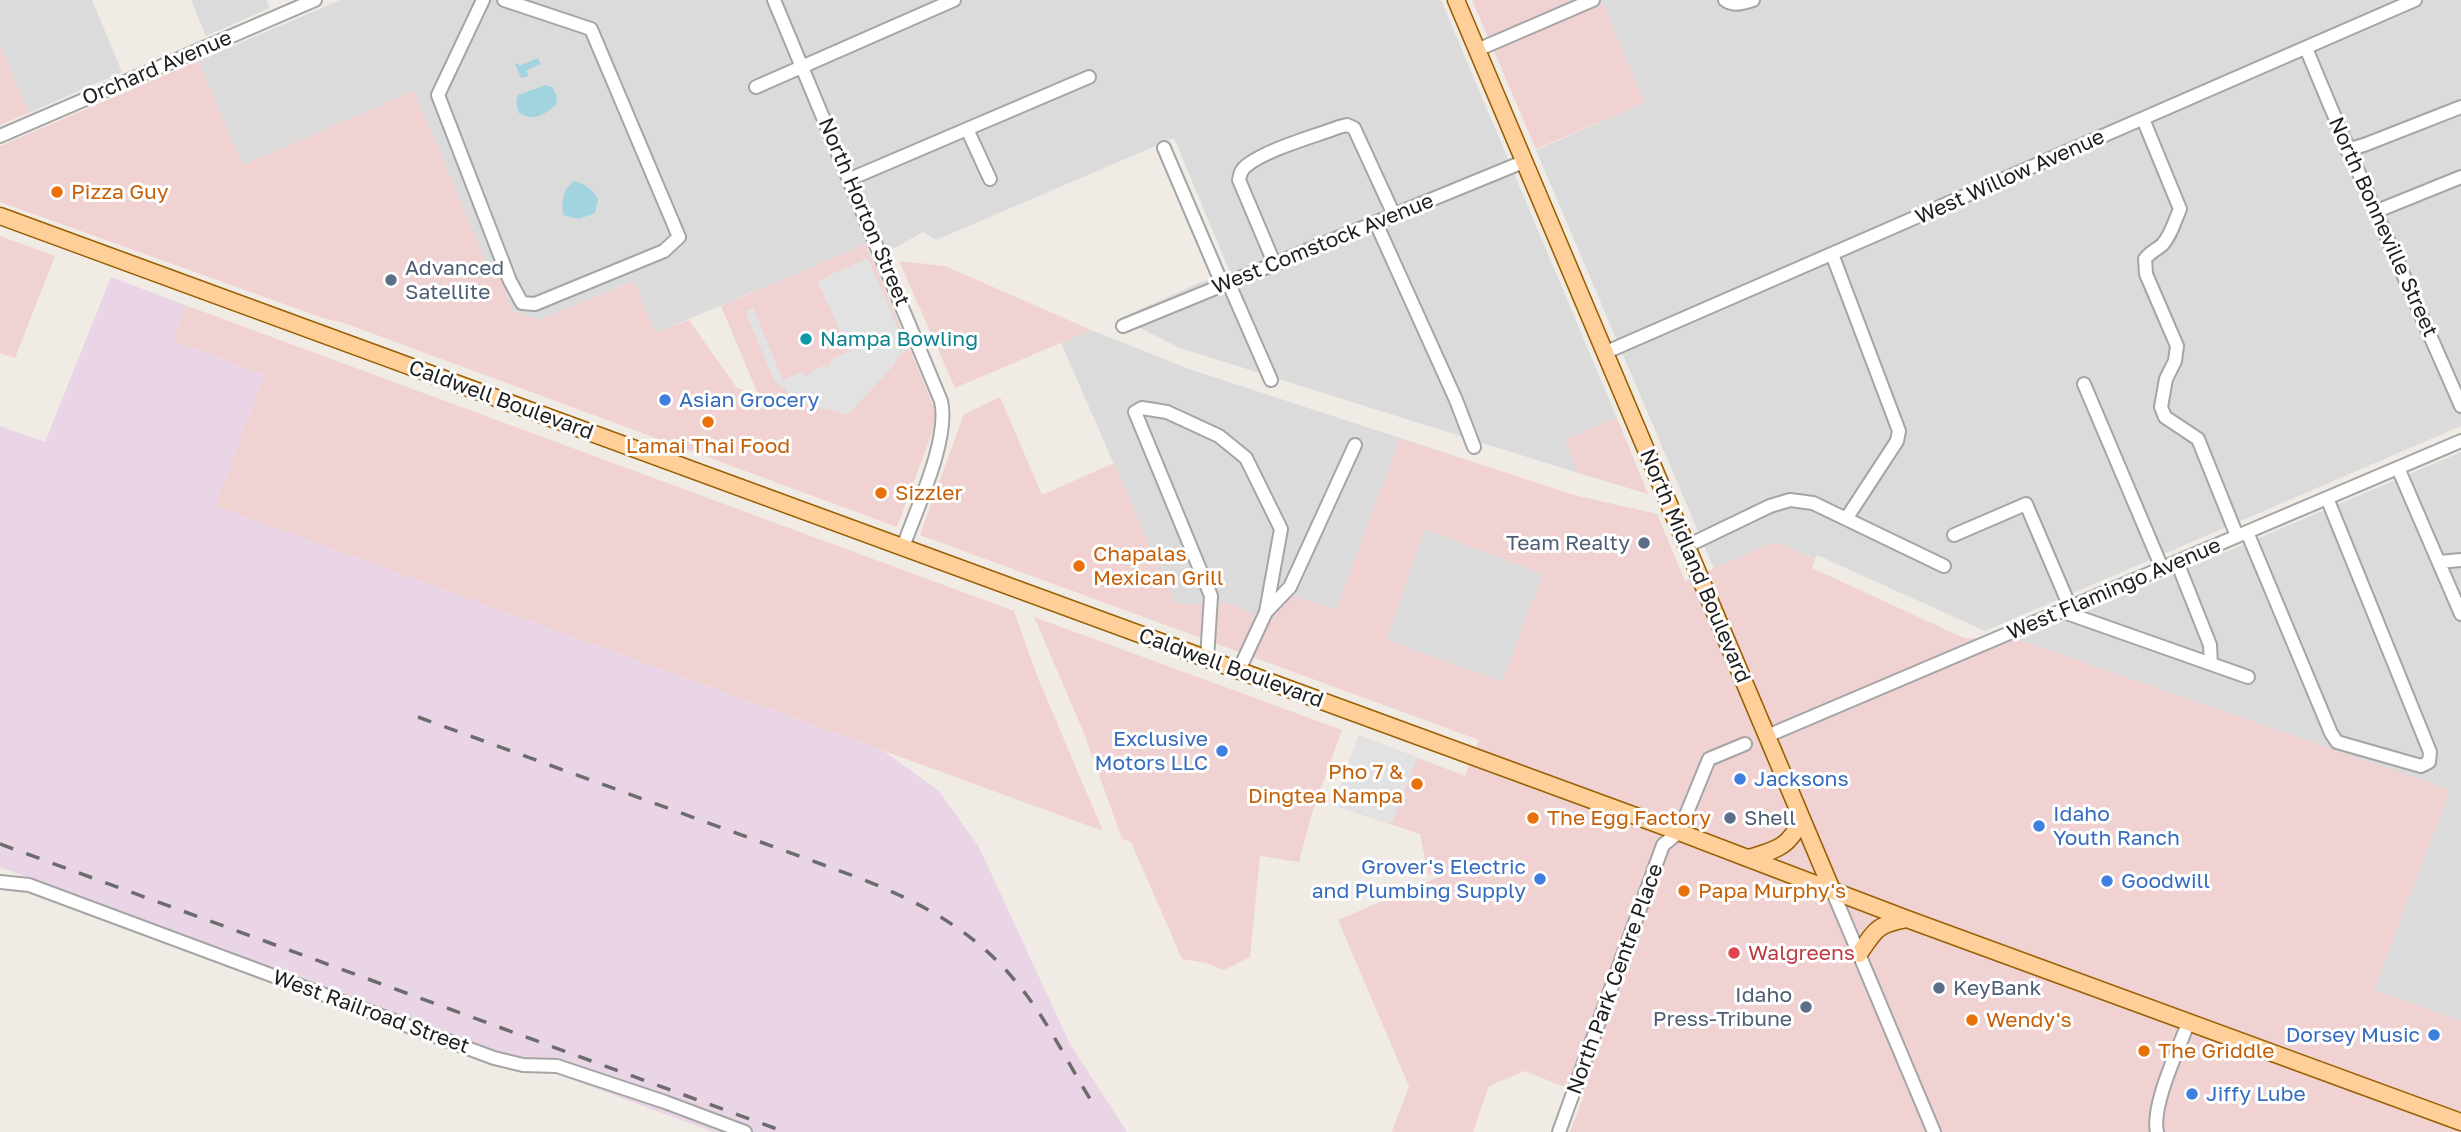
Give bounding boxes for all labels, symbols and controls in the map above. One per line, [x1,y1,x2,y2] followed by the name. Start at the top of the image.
[78,25,236,111] street label: Orchard Avenue
[2323,113,2443,341] street label: North Bonneville Street
[813,114,915,310] street label: North Horton Street
[1912,124,2108,230] street label: West Willow Avenue
[71,179,168,205] place label: Pizza Guy
[49,184,65,200] marker: Pizza Guy
[1209,188,1437,300] street label: West Comstock Avenue
[405,255,504,305] place label: Advanced Satellite
[383,272,399,288] marker: Advanced Satellite
[820,326,978,352] place label: Nampa Bowling
[798,331,814,347] marker: Nampa Bowling
[405,355,597,445] street label: Caldwell Boulevard
[679,387,819,413] place label: Asian Grocery
[657,392,673,408] marker: Asian Grocery
[700,414,716,430] marker: Lamai Thai Food
[626,433,790,459] place label: Lamai Thai Food
[1634,445,1756,687] street label: North Midland Boulevard
[895,480,963,506] place label: Sizzler
[873,485,889,501] marker: Sizzler
[1506,530,1630,556] place label: Team Realty
[2004,533,2224,645] street label: West Flamingo Avenue
[1636,535,1652,551] marker: Team Realty
[1093,541,1224,591] place label: Chapalas Mexican Grill
[1071,558,1087,574] marker: Chapalas Mexican Grill
[1135,623,1327,713] street label: Caldwell Boulevard
[1094,726,1208,776] place label: Exclusive Motors LLC
[1214,743,1230,759] marker: Exclusive Motors LLC
[1248,759,1403,809] place label: Pho 7 & Dingtea Nampa
[1754,766,1849,792] place label: Jacksons
[1732,771,1748,787] marker: Jacksons
[1409,776,1425,792] marker: Pho 7 & Dingtea Nampa
[2053,801,2180,851] place label: Idaho Youth Ranch
[1547,805,1711,831] place label: The Egg Factory
[1744,805,1796,831] place label: Shell
[1525,810,1541,826] marker: The Egg Factory
[1722,810,1738,826] marker: Shell
[2031,818,2047,834] marker: Idaho Youth Ranch
[1312,854,1526,904] place label: Grover's Electric and Plumbing Supply
[1562,860,1668,1098] street label: North Park Centre Place
[2121,868,2210,894] place label: Goodwill
[1532,871,1548,887] marker: Grover's Electric and Plumbing Supply
[2099,873,2115,889] marker: Goodwill
[1698,878,1846,904] place label: Papa Murphy's
[1676,883,1692,899] marker: Papa Murphy's
[1748,940,1855,966] place label: Walgreens
[1726,945,1742,961] marker: Walgreens
[269,965,473,1059] street label: West Railroad Street
[1953,975,2041,1001] place label: KeyBank
[1931,980,1947,996] marker: KeyBank
[1653,982,1792,1032] place label: Idaho Press-Tribune
[1798,999,1814,1015] marker: Idaho Press-Tribune
[1986,1007,2072,1033] place label: Wendy's
[1964,1012,1980,1028] marker: Wendy's
[2286,1022,2420,1048] place label: Dorsey Music
[2426,1027,2442,1043] marker: Dorsey Music
[2158,1038,2275,1064] place label: The Griddle
[2136,1043,2152,1059] marker: The Griddle
[2206,1081,2306,1107] place label: Jiffy Lube
[2184,1086,2200,1102] marker: Jiffy Lube

